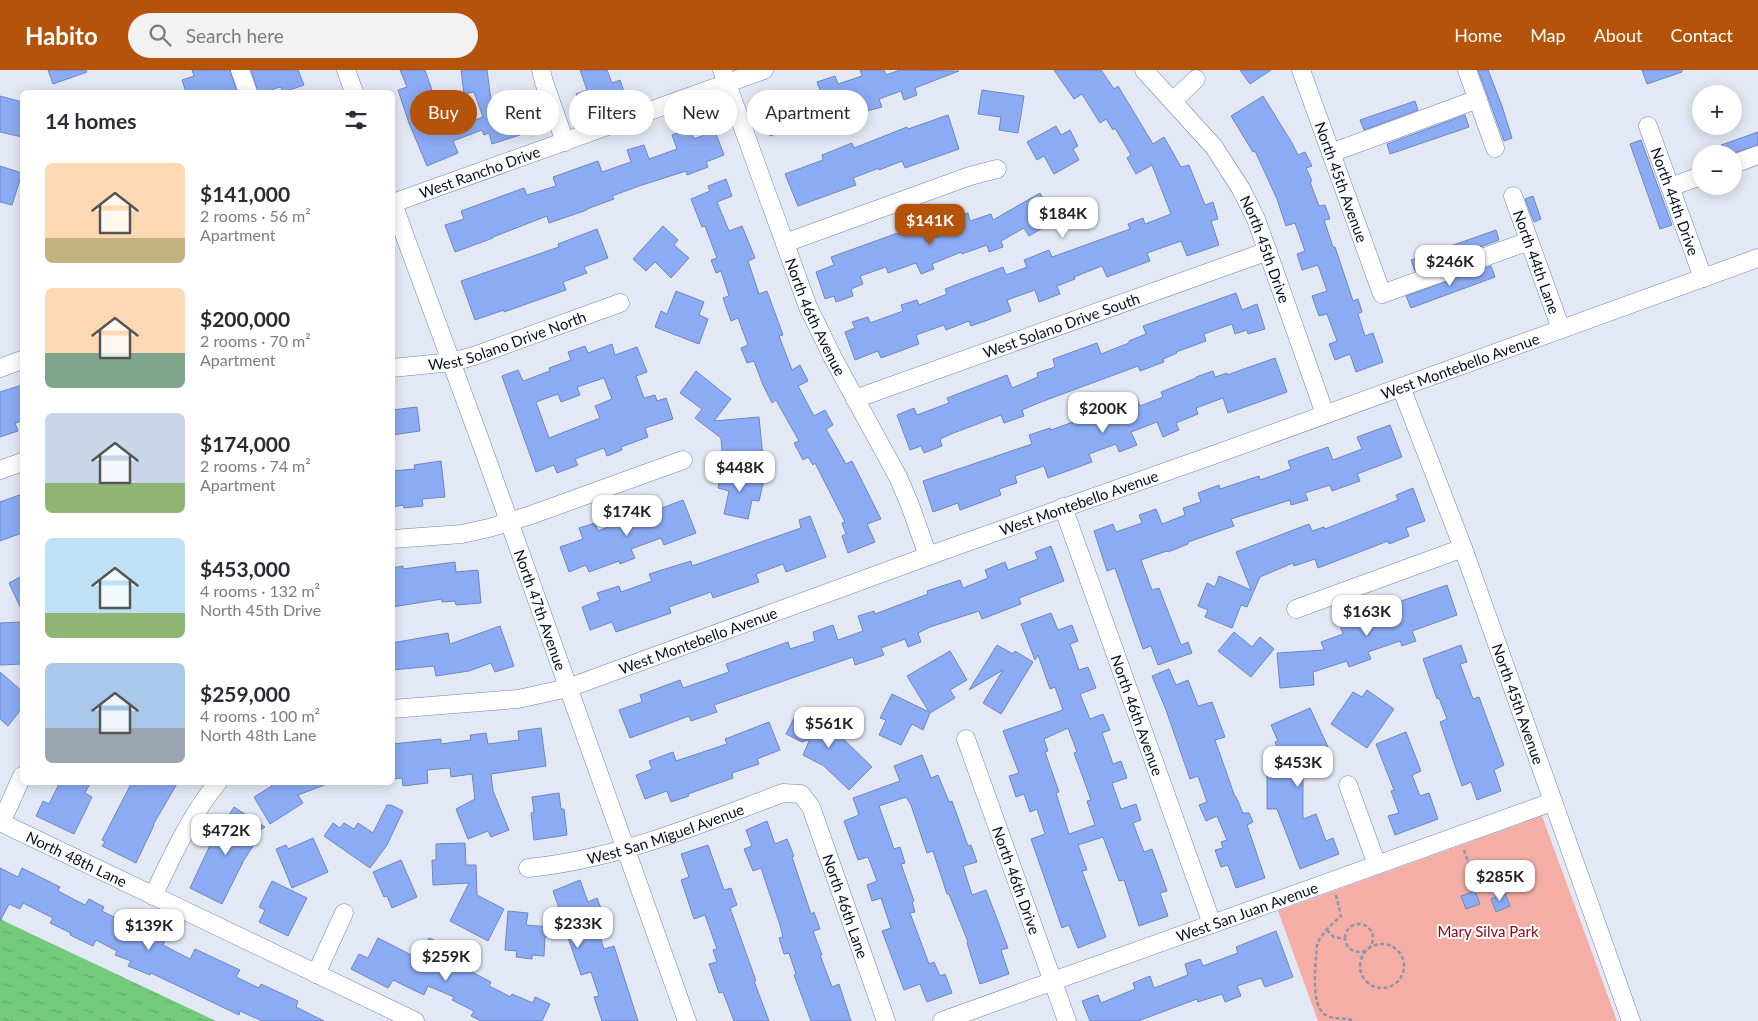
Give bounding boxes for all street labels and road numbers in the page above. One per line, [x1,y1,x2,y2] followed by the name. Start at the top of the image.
[1311,119,1372,245] street label: North 45th Avenue
[417,142,543,202] street label: West Rancho Drive
[1647,145,1703,258] street label: North 44th Drive
[1237,192,1294,305] street label: North 45th Drive
[1510,207,1564,316] street label: North 44th Lane
[782,255,850,379] street label: North 46th Avenue
[980,289,1142,361] street label: West Solano Drive South
[427,307,589,373] street label: West Solano Drive North
[1378,329,1542,403] street label: West Montebello Avenue
[997,466,1161,539] street label: West Montebello Avenue
[511,547,570,673] street label: North 47th Avenue
[616,603,780,678] street label: West Montebello Avenue
[1489,641,1548,767] street label: North 45th Avenue
[1108,652,1167,778] street label: North 46th Avenue
[585,800,746,867] street label: West San Miguel Avenue
[989,824,1044,937] street label: North 46th Drive
[23,827,130,891] street label: North 48th Lane
[819,851,872,961] street label: North 46th Lane
[1174,878,1320,945] street label: West San Juan Avenue

